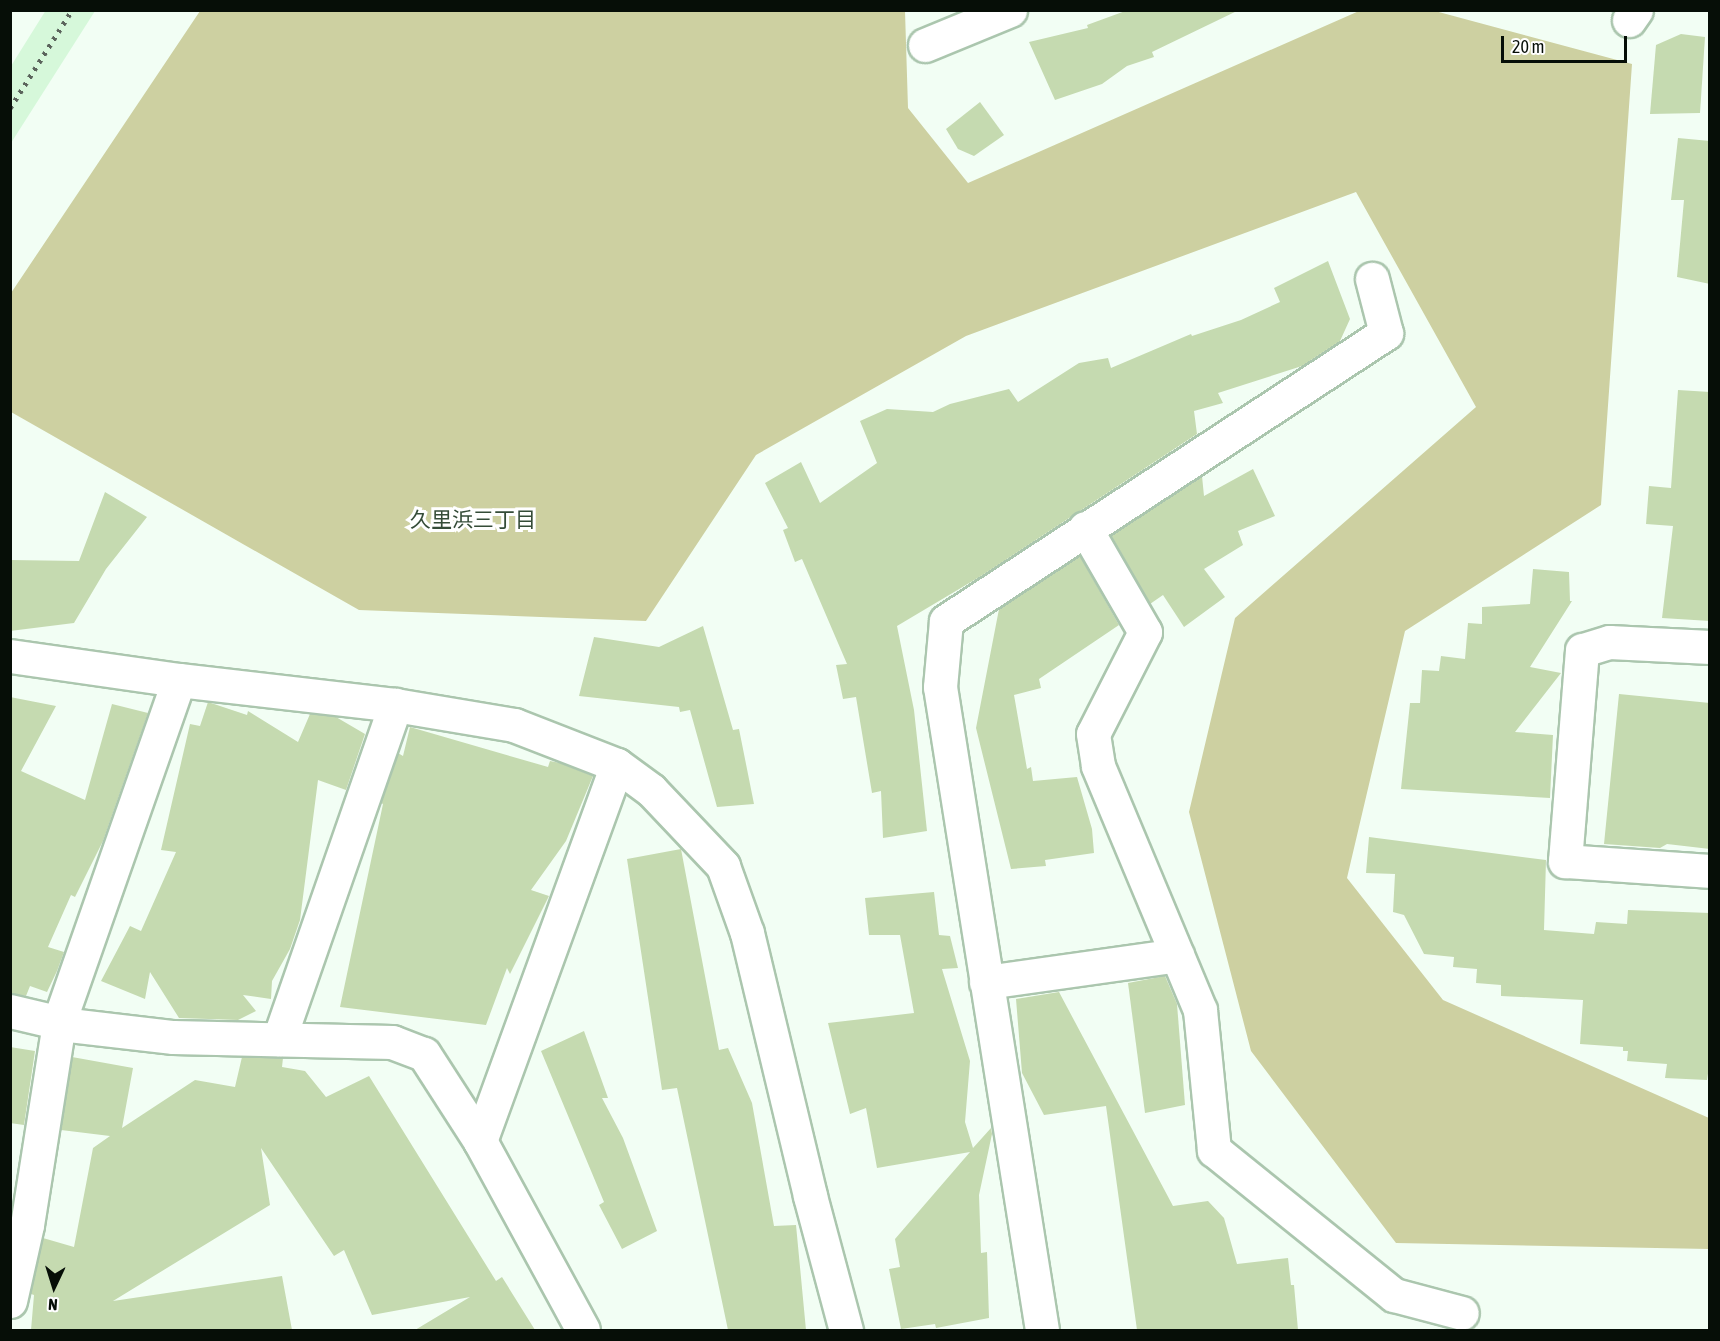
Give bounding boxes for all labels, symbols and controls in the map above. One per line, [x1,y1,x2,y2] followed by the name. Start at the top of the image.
[1504,24,1630,62] scale bar
[1512,36,1544,57] text: 20 m
[410,506,536,532] district label: 久里浜三丁目
[24,1257,84,1317] north arrow
[47,1296,58,1314] text: N

